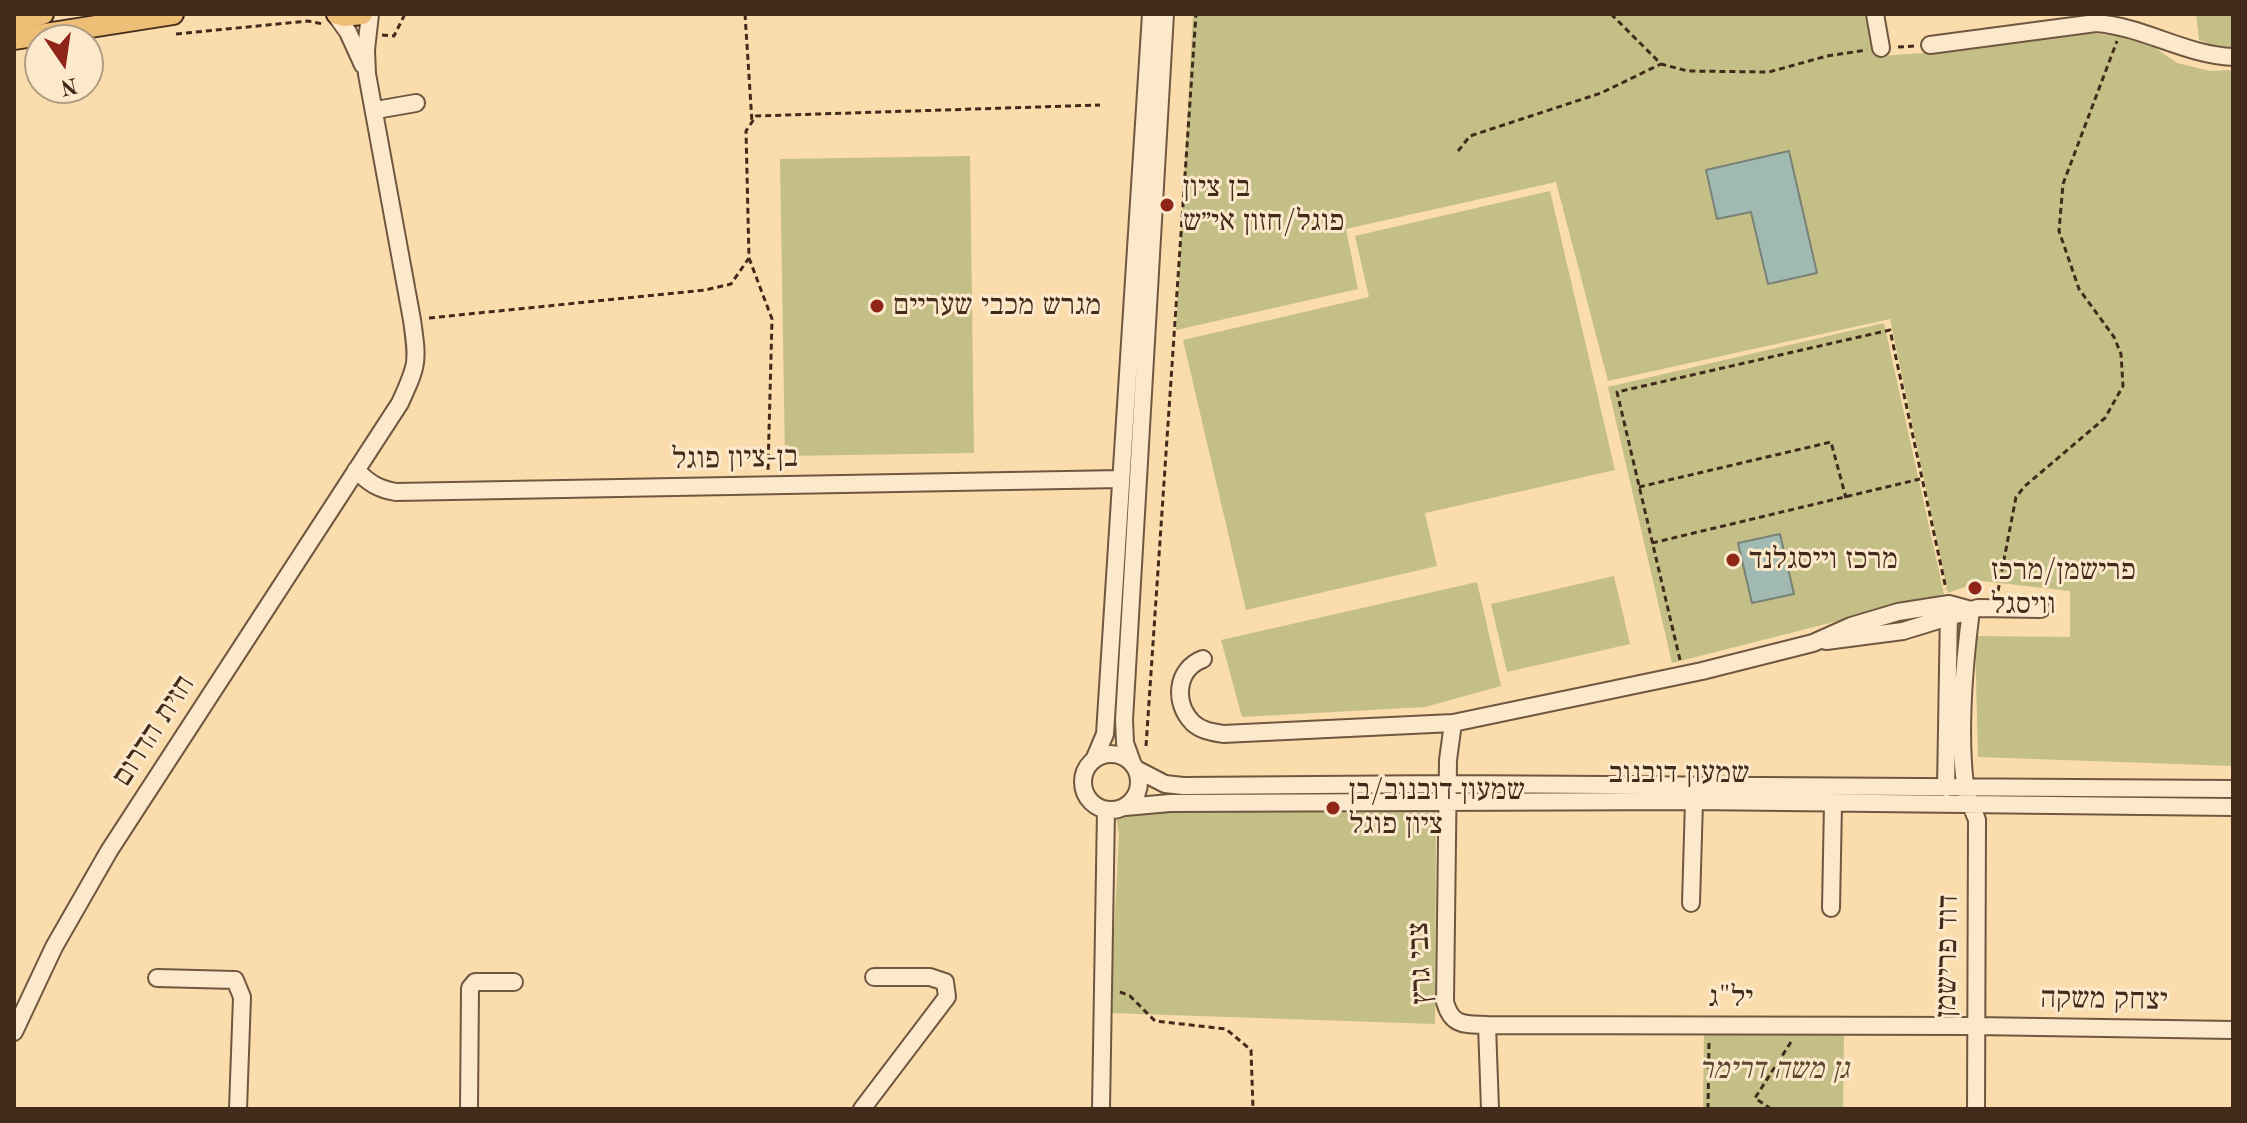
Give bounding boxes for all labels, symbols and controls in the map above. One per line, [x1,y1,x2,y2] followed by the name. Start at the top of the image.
[24,24,104,104] north arrow
[58,73,80,98] text: N
[1183,170,1344,240] place label: בן ציון פוגל/חזון אי״ש
[1158,196,1176,214] marker: בן ציון פוגל/חזון אי״ש
[893,288,1101,324] place label: מגרש מכבי שעריים
[868,297,886,315] marker: מגרש מכבי שעריים
[672,440,798,478] street label: בן-ציון פוגל
[1749,542,1898,578] place label: מרכז וייסגלנד
[1724,551,1742,569] marker: מרכז וייסגלנד
[1991,553,2136,624] place label: פרישמן/מרכז וויסגל
[1966,579,1984,597] marker: פרישמן/מרכז וויסגל
[105,669,203,793] street label: חזית הדרום
[1608,756,1750,792] street label: שמעון דובנוב
[1349,773,1525,844] place label: שמעון דובנוב/בן ציון פוגל
[1324,799,1342,817] marker: שמעון דובנוב/בן ציון פוגל
[1929,894,1967,1018] street label: דוד פרישמן
[1401,921,1441,1005] street label: צבי גרץ
[1709,980,1753,1016] street label: יל"ג
[2040,981,2168,1019] street label: יצחק משקה
[1699,1052,1849,1088] park label: גן משה דרימר

